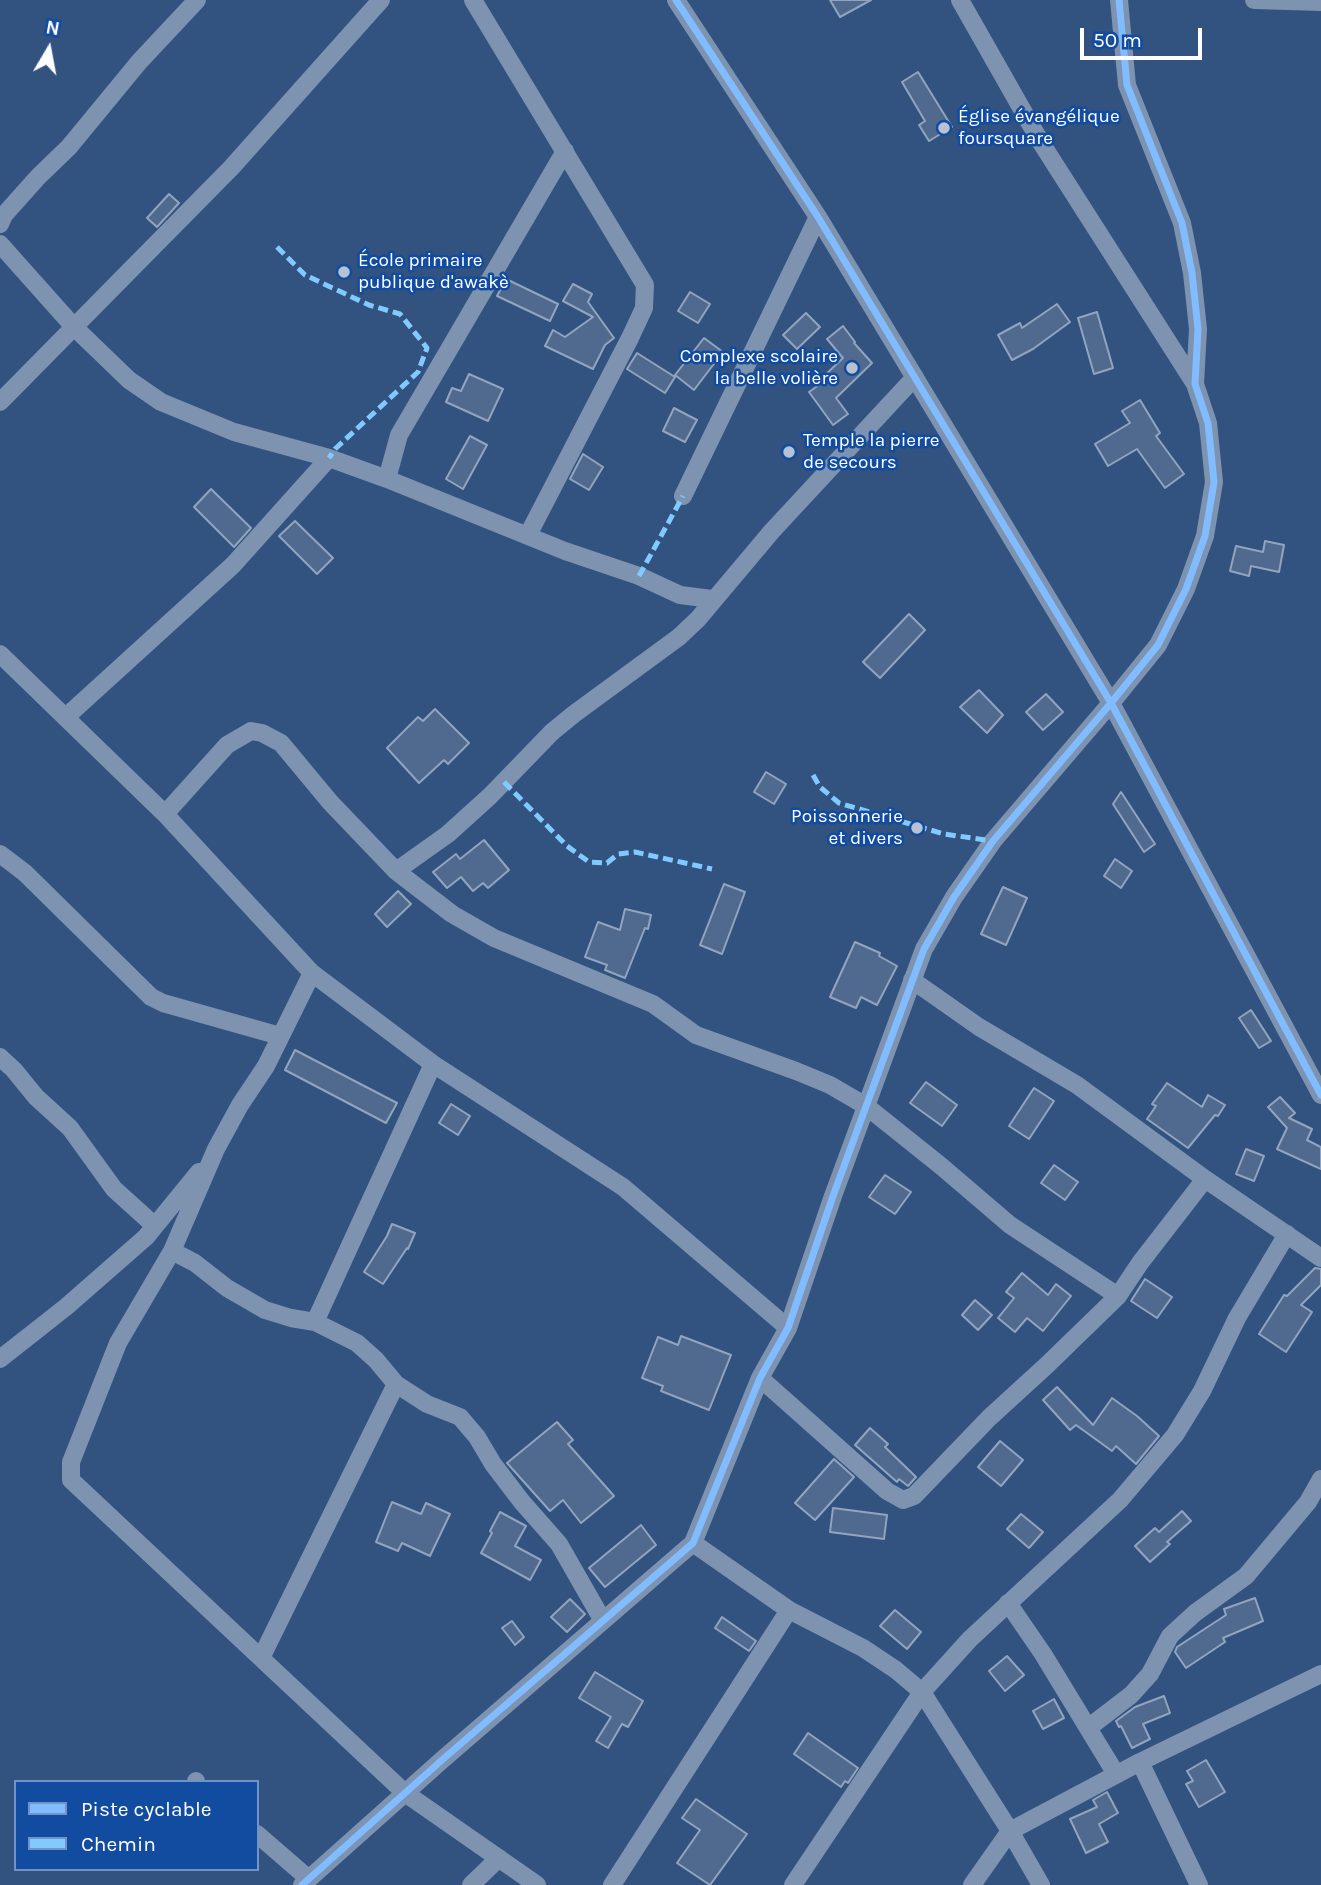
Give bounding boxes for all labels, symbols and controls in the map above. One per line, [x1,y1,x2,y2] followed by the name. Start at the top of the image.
[14,14,84,84] north arrow
[1083,14,1206,58] scale bar
[44,16,61,40] text: N
[1093,28,1142,52] text: 50 m
[958,106,1120,150] place label: Église évangélique foursquare
[936,120,952,136] marker: Église évangélique foursquare
[358,250,509,294] place label: École primaire publique d'awakè
[336,264,352,280] marker: École primaire publique d'awakè
[680,346,838,390] place label: Complexe scolaire la belle volière
[844,360,860,376] marker: Complexe scolaire la belle volière
[803,430,940,474] place label: Temple la pierre de secours
[781,444,797,460] marker: Temple la pierre de secours
[791,806,903,850] place label: Poissonnerie et divers
[909,820,925,836] marker: Poissonnerie et divers
[14,1780,259,1871] legend
[81,1797,212,1821] text: Piste cyclable
[81,1832,156,1856] text: Chemin

